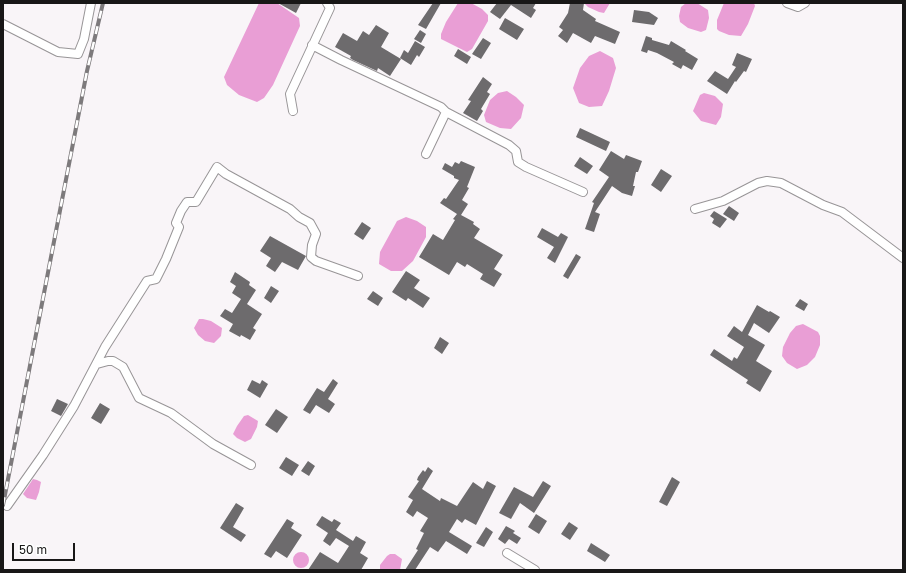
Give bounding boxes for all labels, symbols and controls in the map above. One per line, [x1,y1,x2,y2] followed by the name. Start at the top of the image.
[14,535,77,561] scale bar
[19,542,47,557] text: 50 m

